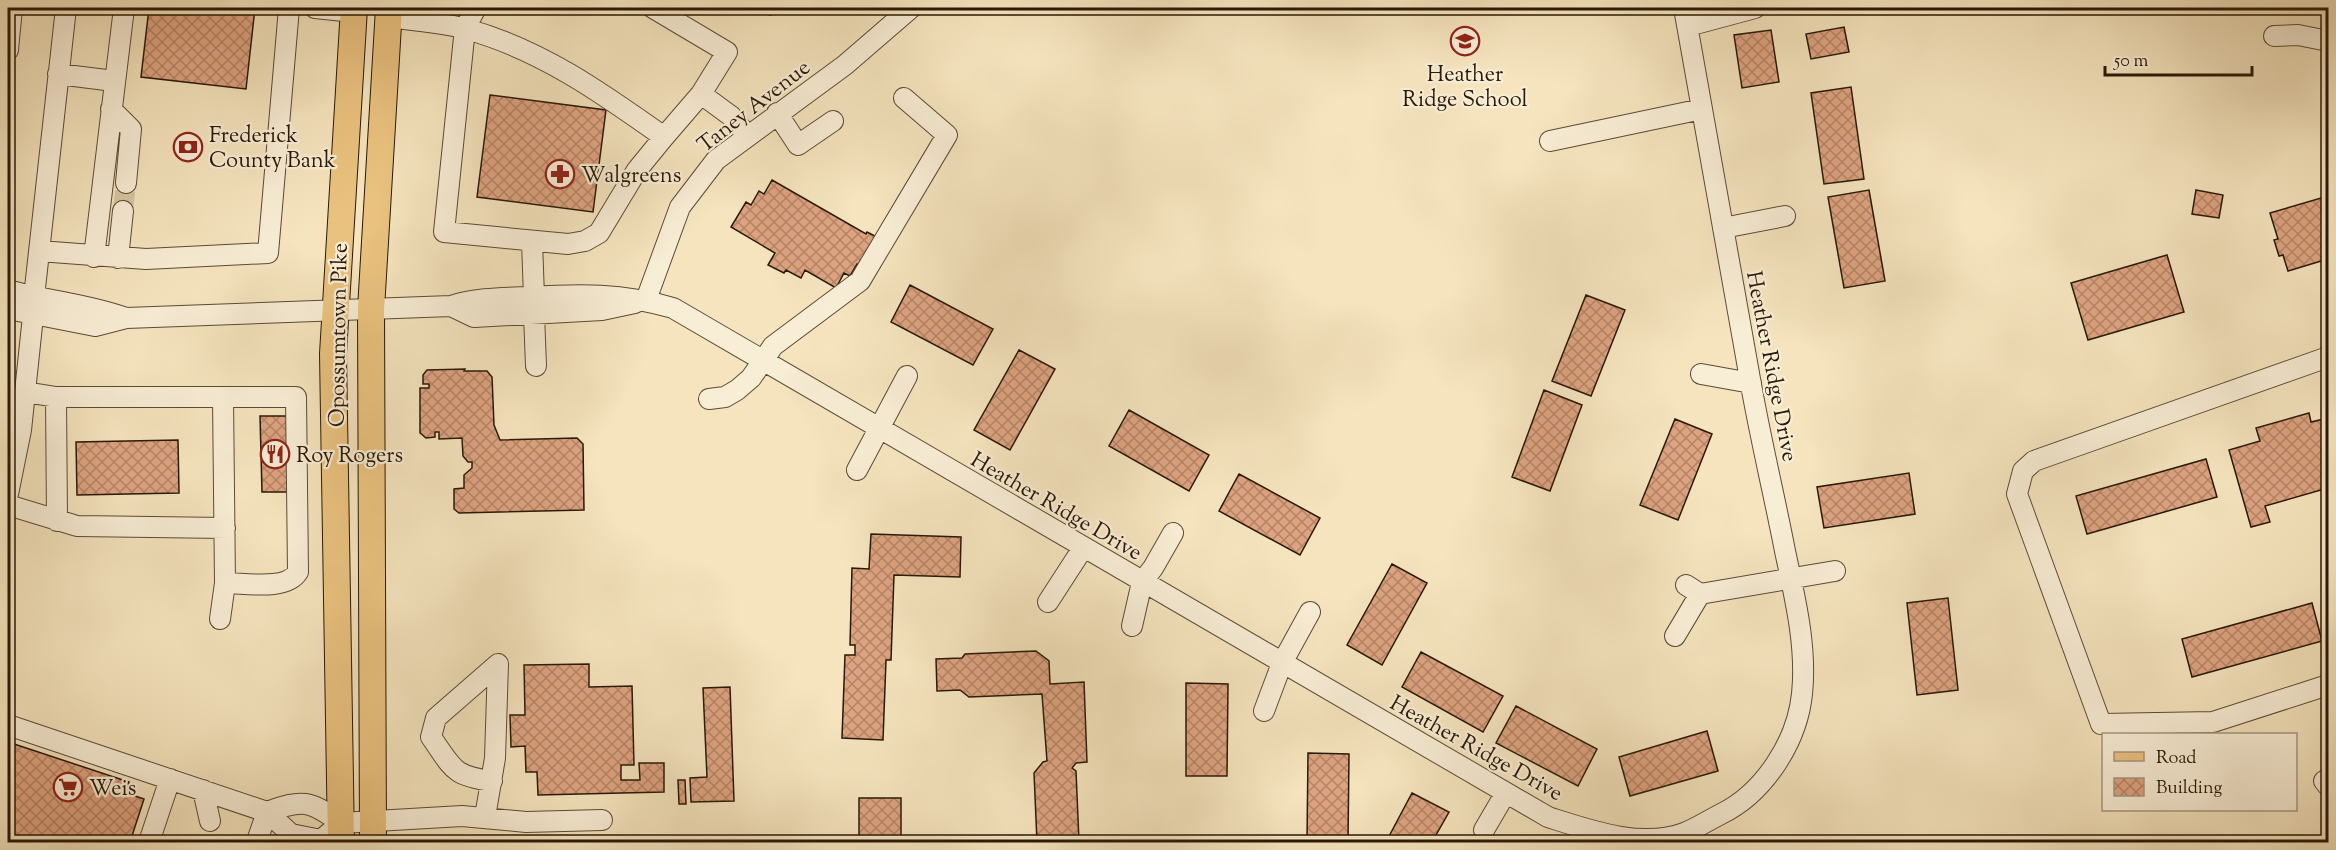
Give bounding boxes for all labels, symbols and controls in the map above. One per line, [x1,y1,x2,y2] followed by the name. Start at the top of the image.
[1449,25,1481,57] school or university icon: Heather Ridge School
[2105,39,2252,77] scale bar
[2113,49,2149,75] text: 50 m
[692,53,818,162] street label: Taney Avenue
[1402,60,1528,117] place label: Heather Ridge School
[209,121,336,178] place label: Frederick County Bank
[172,131,204,163] bank icon: Frederick County Bank
[544,158,576,190] pharmacy icon: Walgreens
[581,161,681,193] place label: Walgreens
[322,243,358,427] street label: Opossumtown Pike
[1736,268,1804,465] street label: Heather Ridge Drive
[259,438,291,470] restaurant icon: Roy Rogers
[296,441,403,473] place label: Roy Rogers
[964,445,1147,570] street label: Heather Ridge Drive
[1383,689,1568,811] street label: Heather Ridge Drive
[2102,733,2297,811] legend
[2156,746,2196,772] text: Road
[52,771,84,803] supermarket icon: Weis
[89,774,136,806] place label: Weis
[2156,776,2222,802] text: Building

